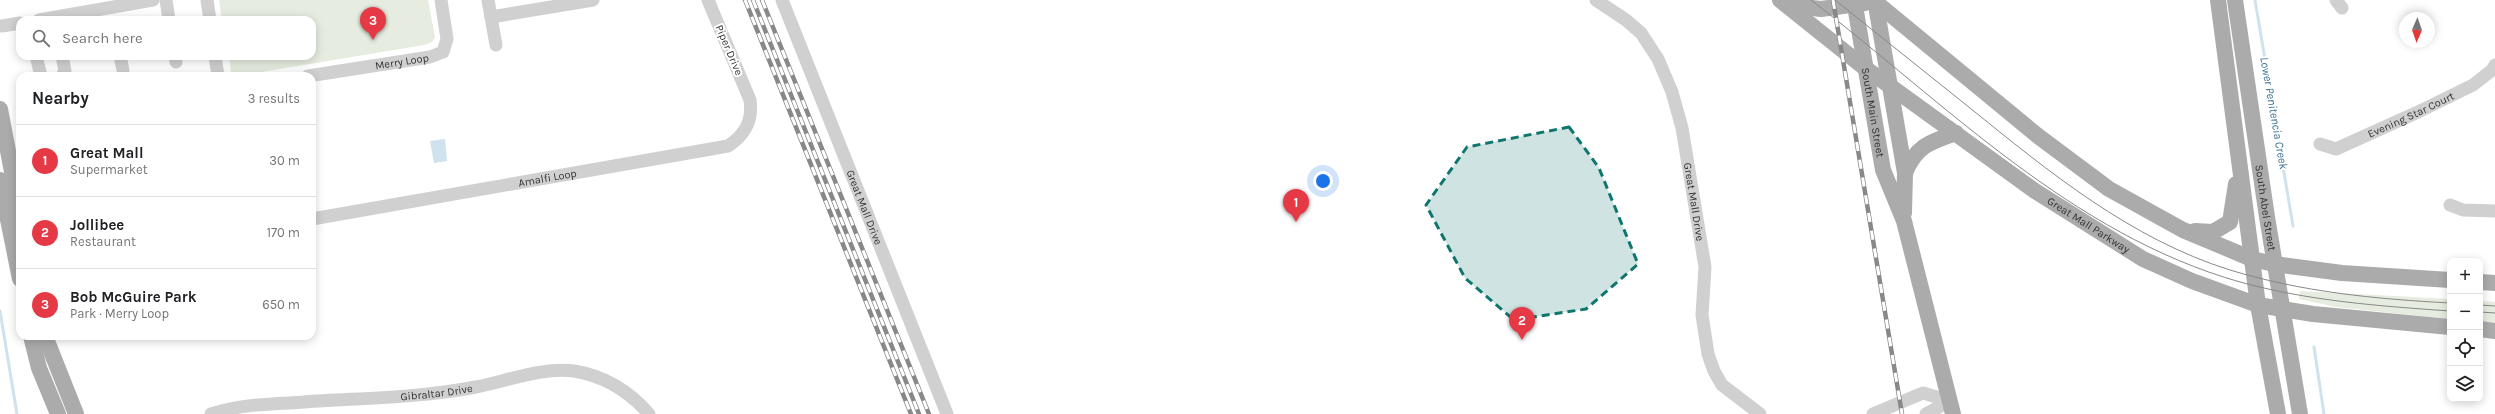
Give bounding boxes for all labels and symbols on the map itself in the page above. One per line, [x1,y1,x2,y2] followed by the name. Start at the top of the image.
[360,7,386,40] pin: 3
[2399,12,2435,48] north arrow
[713,23,746,78] street label: Piper Drive
[374,51,430,72] street label: Merry Loop
[2257,56,2291,171] water label: Lower Penitencia Creek
[1859,66,1887,158] street label: South Main Street
[2366,89,2456,140] street label: Evening Star Court
[1681,162,1707,242] street label: Great Mall Drive
[2253,164,2279,252] street label: South Abel Street
[517,166,578,189] street label: Amalfi Loop
[844,168,885,247] street label: Great Mall Drive
[1313,171,1333,191] your location
[1283,189,1309,222] pin: 1
[2045,194,2132,256] street label: Great Mall Parkway
[1509,307,1535,340] pin: 2
[400,381,474,403] street label: Gibraltar Drive

